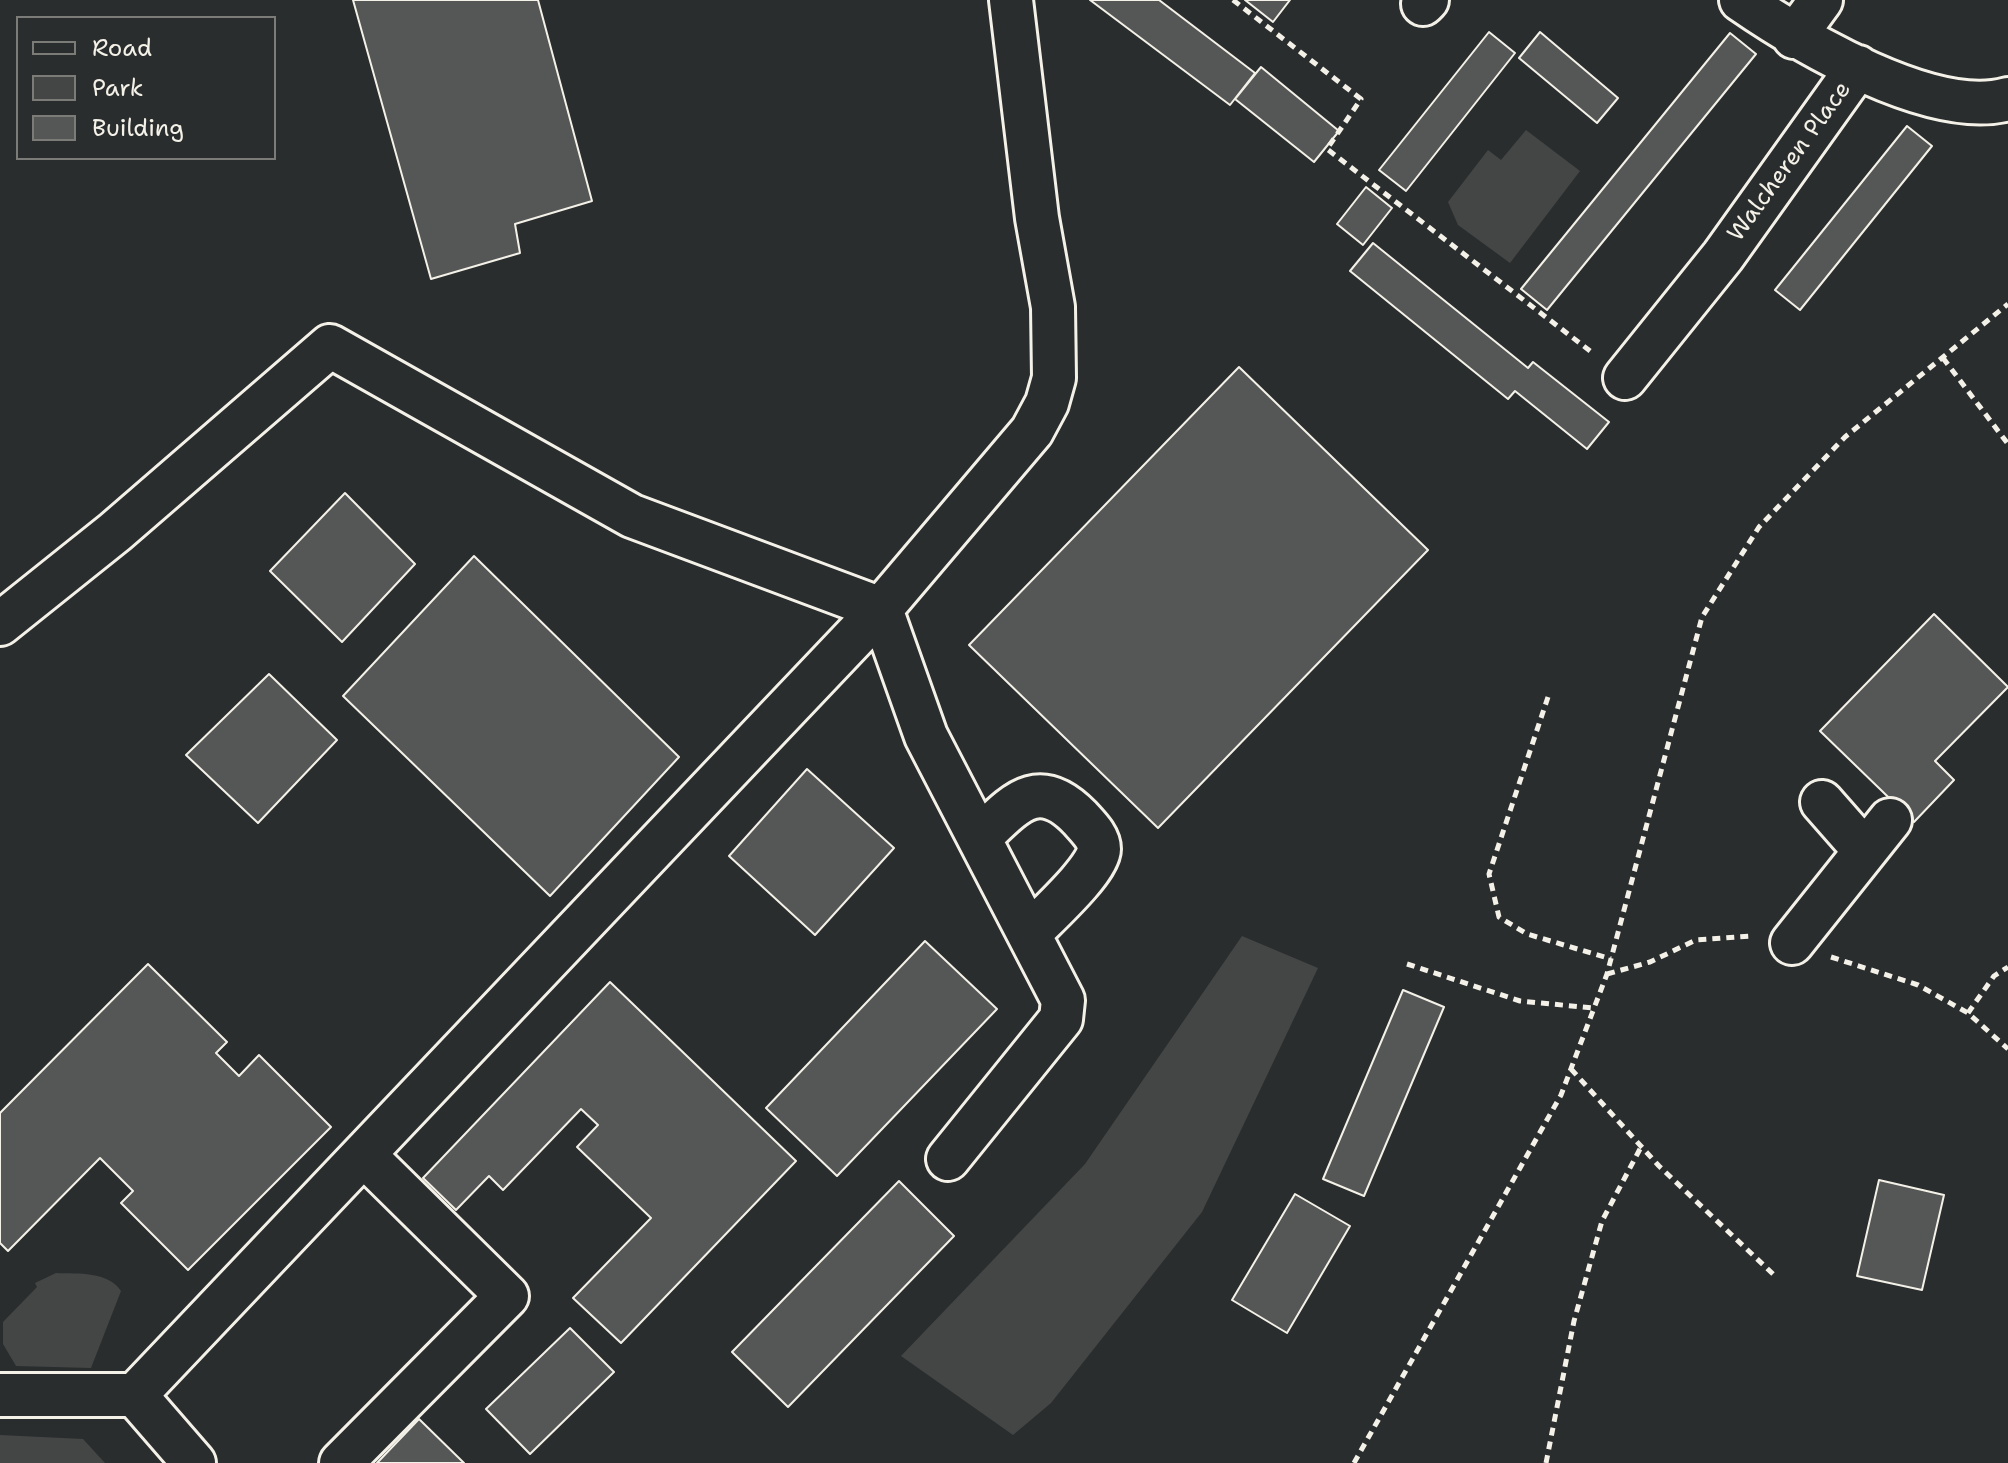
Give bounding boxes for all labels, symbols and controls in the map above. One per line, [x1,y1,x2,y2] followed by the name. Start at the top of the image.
[16,16,276,160] legend
[92,32,152,64] text: Road
[92,72,144,104] text: Park
[1722,76,1858,248] street label: Walcheren Place
[92,112,184,144] text: Building

